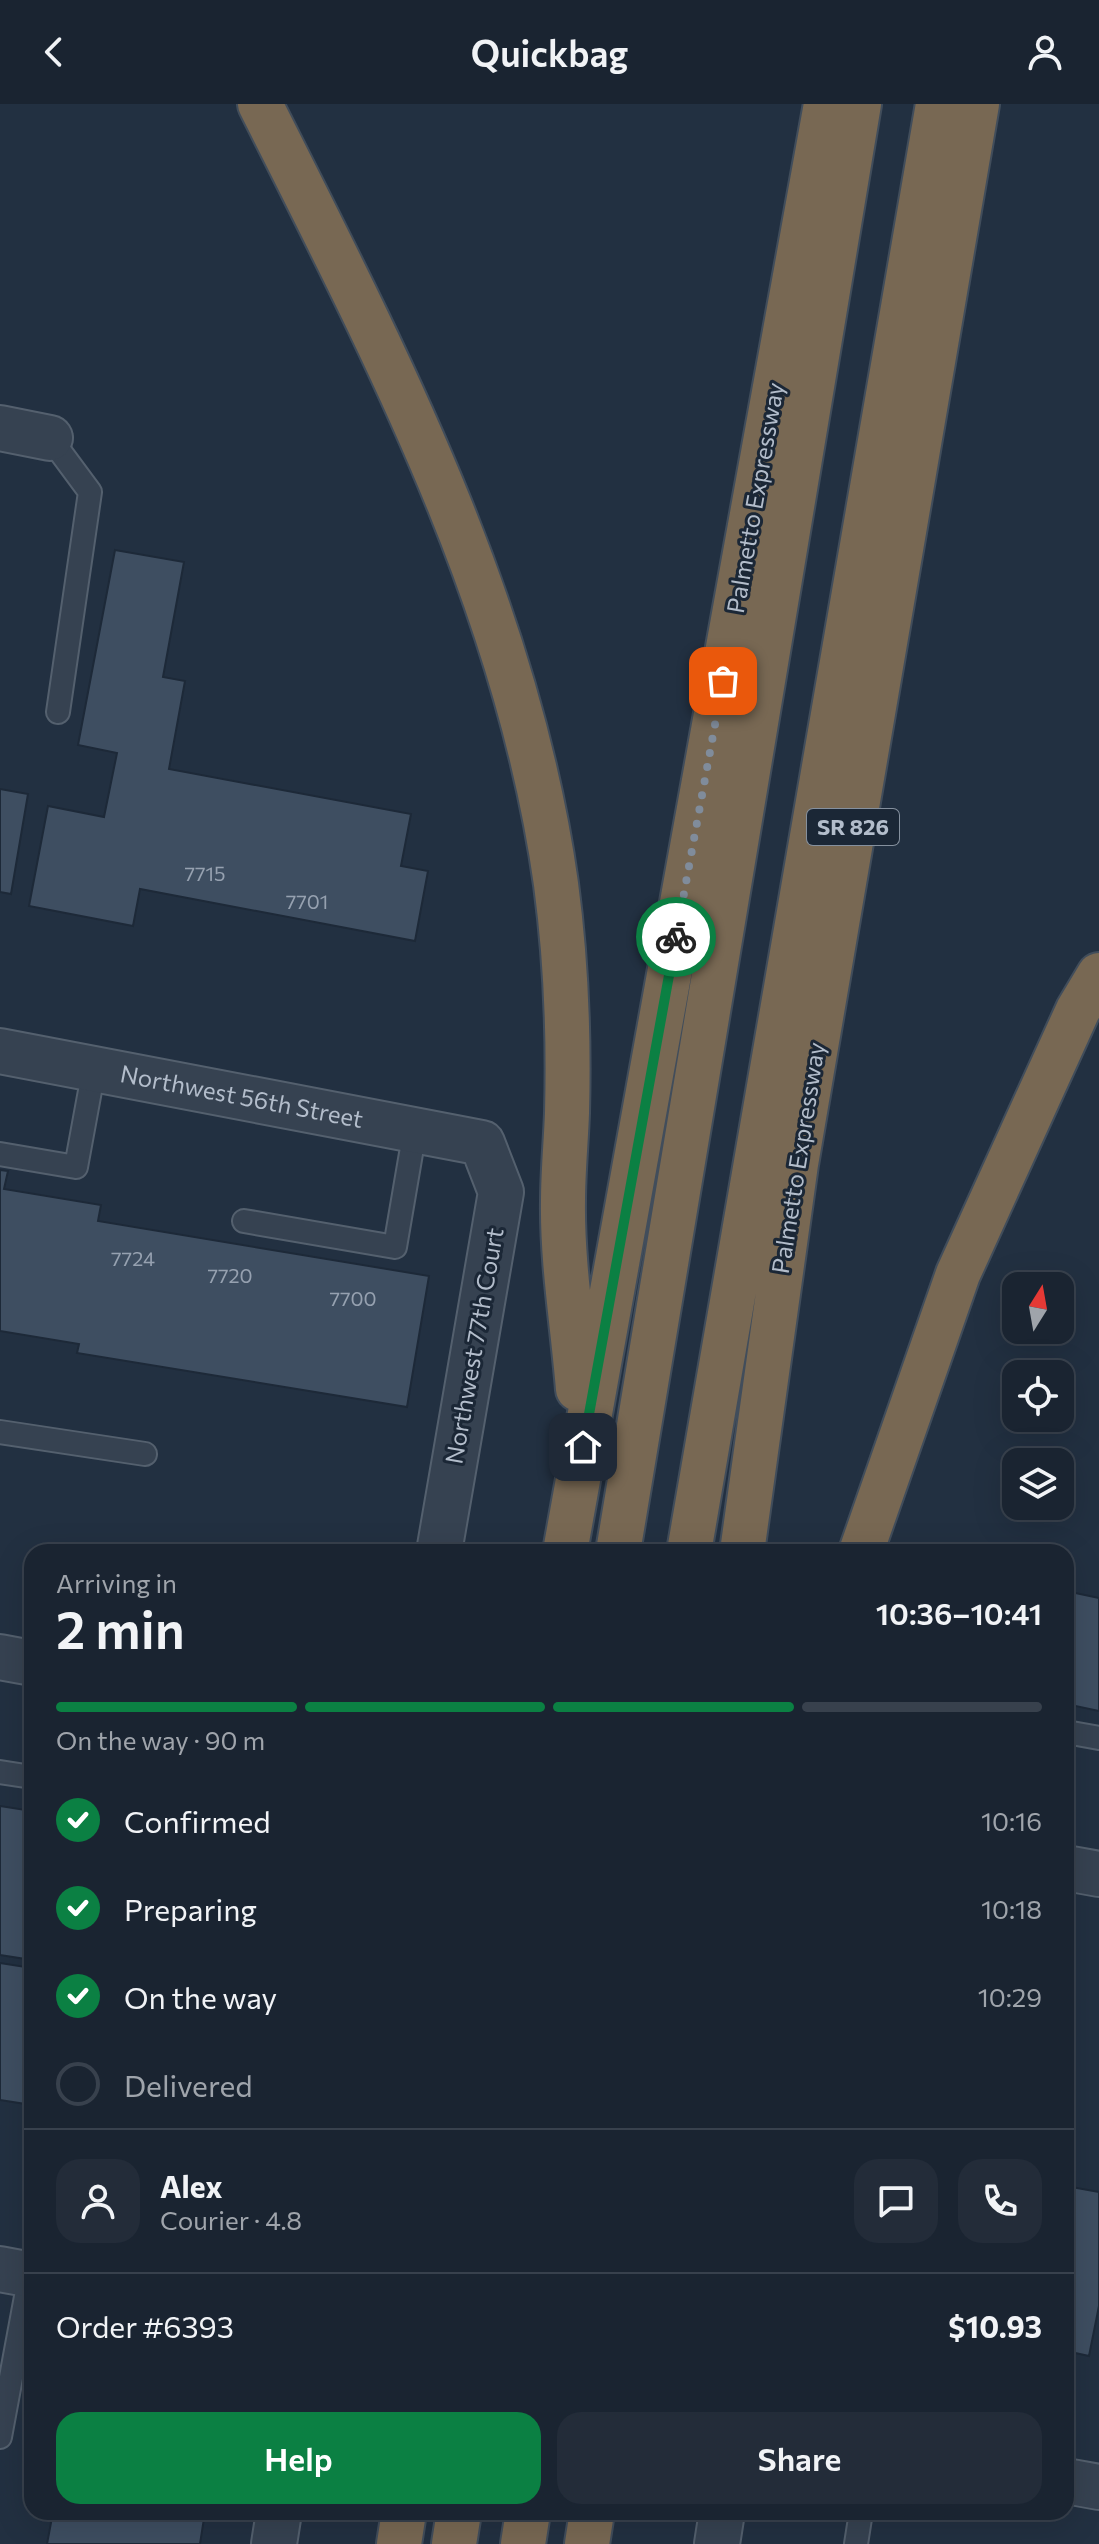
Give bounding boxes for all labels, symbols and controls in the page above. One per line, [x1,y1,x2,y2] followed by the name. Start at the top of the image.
[32,30,76,74] icon: back
[471,30,628,74] text: Quickbag
[1023,30,1067,74] icon: person
[720,380,789,615] street label: Palmetto Expressway
[689,647,757,715] pin
[701,659,745,703] icon: bag
[807,809,899,845] road number: SR 826
[184,861,226,885] house number: 7715
[286,889,328,913] house number: 7701
[636,897,716,977] courier
[654,915,698,959] icon: bike
[765,1040,830,1276] street label: Palmetto Expressway
[118,1058,366,1133] street label: Northwest 56th Street
[438,1225,509,1466] street label: Northwest 77th Court
[111,1246,155,1270] house number: 7724
[207,1263,253,1287] house number: 7720
[1002,1272,1074,1344] north arrow
[1002,1272,1074,1520] map controls
[329,1286,377,1310] house number: 7700
[1002,1360,1074,1432] button: locate
[549,1413,617,1481] pin
[561,1425,605,1469] icon: home
[1002,1448,1074,1520] button: layers
[56,1567,177,1598] text: Arriving in
[876,1594,1042,1631] text: 10:36–10:41
[56,1596,185,1660] text: 2 min
[56,1724,265,1755] text: On the way · 90 m
[56,1798,100,1842] icon: check
[124,1802,271,1839] text: Confirmed
[981,1805,1042,1836] text: 10:16
[56,1886,100,1930] icon: check
[124,1890,257,1927] text: Preparing
[981,1893,1042,1924] text: 10:18
[56,1974,100,2018] icon: check
[124,1978,277,2015] text: On the way
[978,1981,1042,2012] text: 10:29
[124,2066,253,2103] text: Delivered
[56,2159,140,2243] button: person
[854,2159,938,2243] button: chat
[958,2159,1042,2243] button: phone
[160,2167,223,2204] text: Alex
[160,2204,302,2235] text: Courier · 4.8
[56,2307,234,2344] text: Order #6393
[948,2307,1042,2344] text: $10.93
[56,2412,541,2504] button: Help
[557,2412,1042,2504] button: Share

